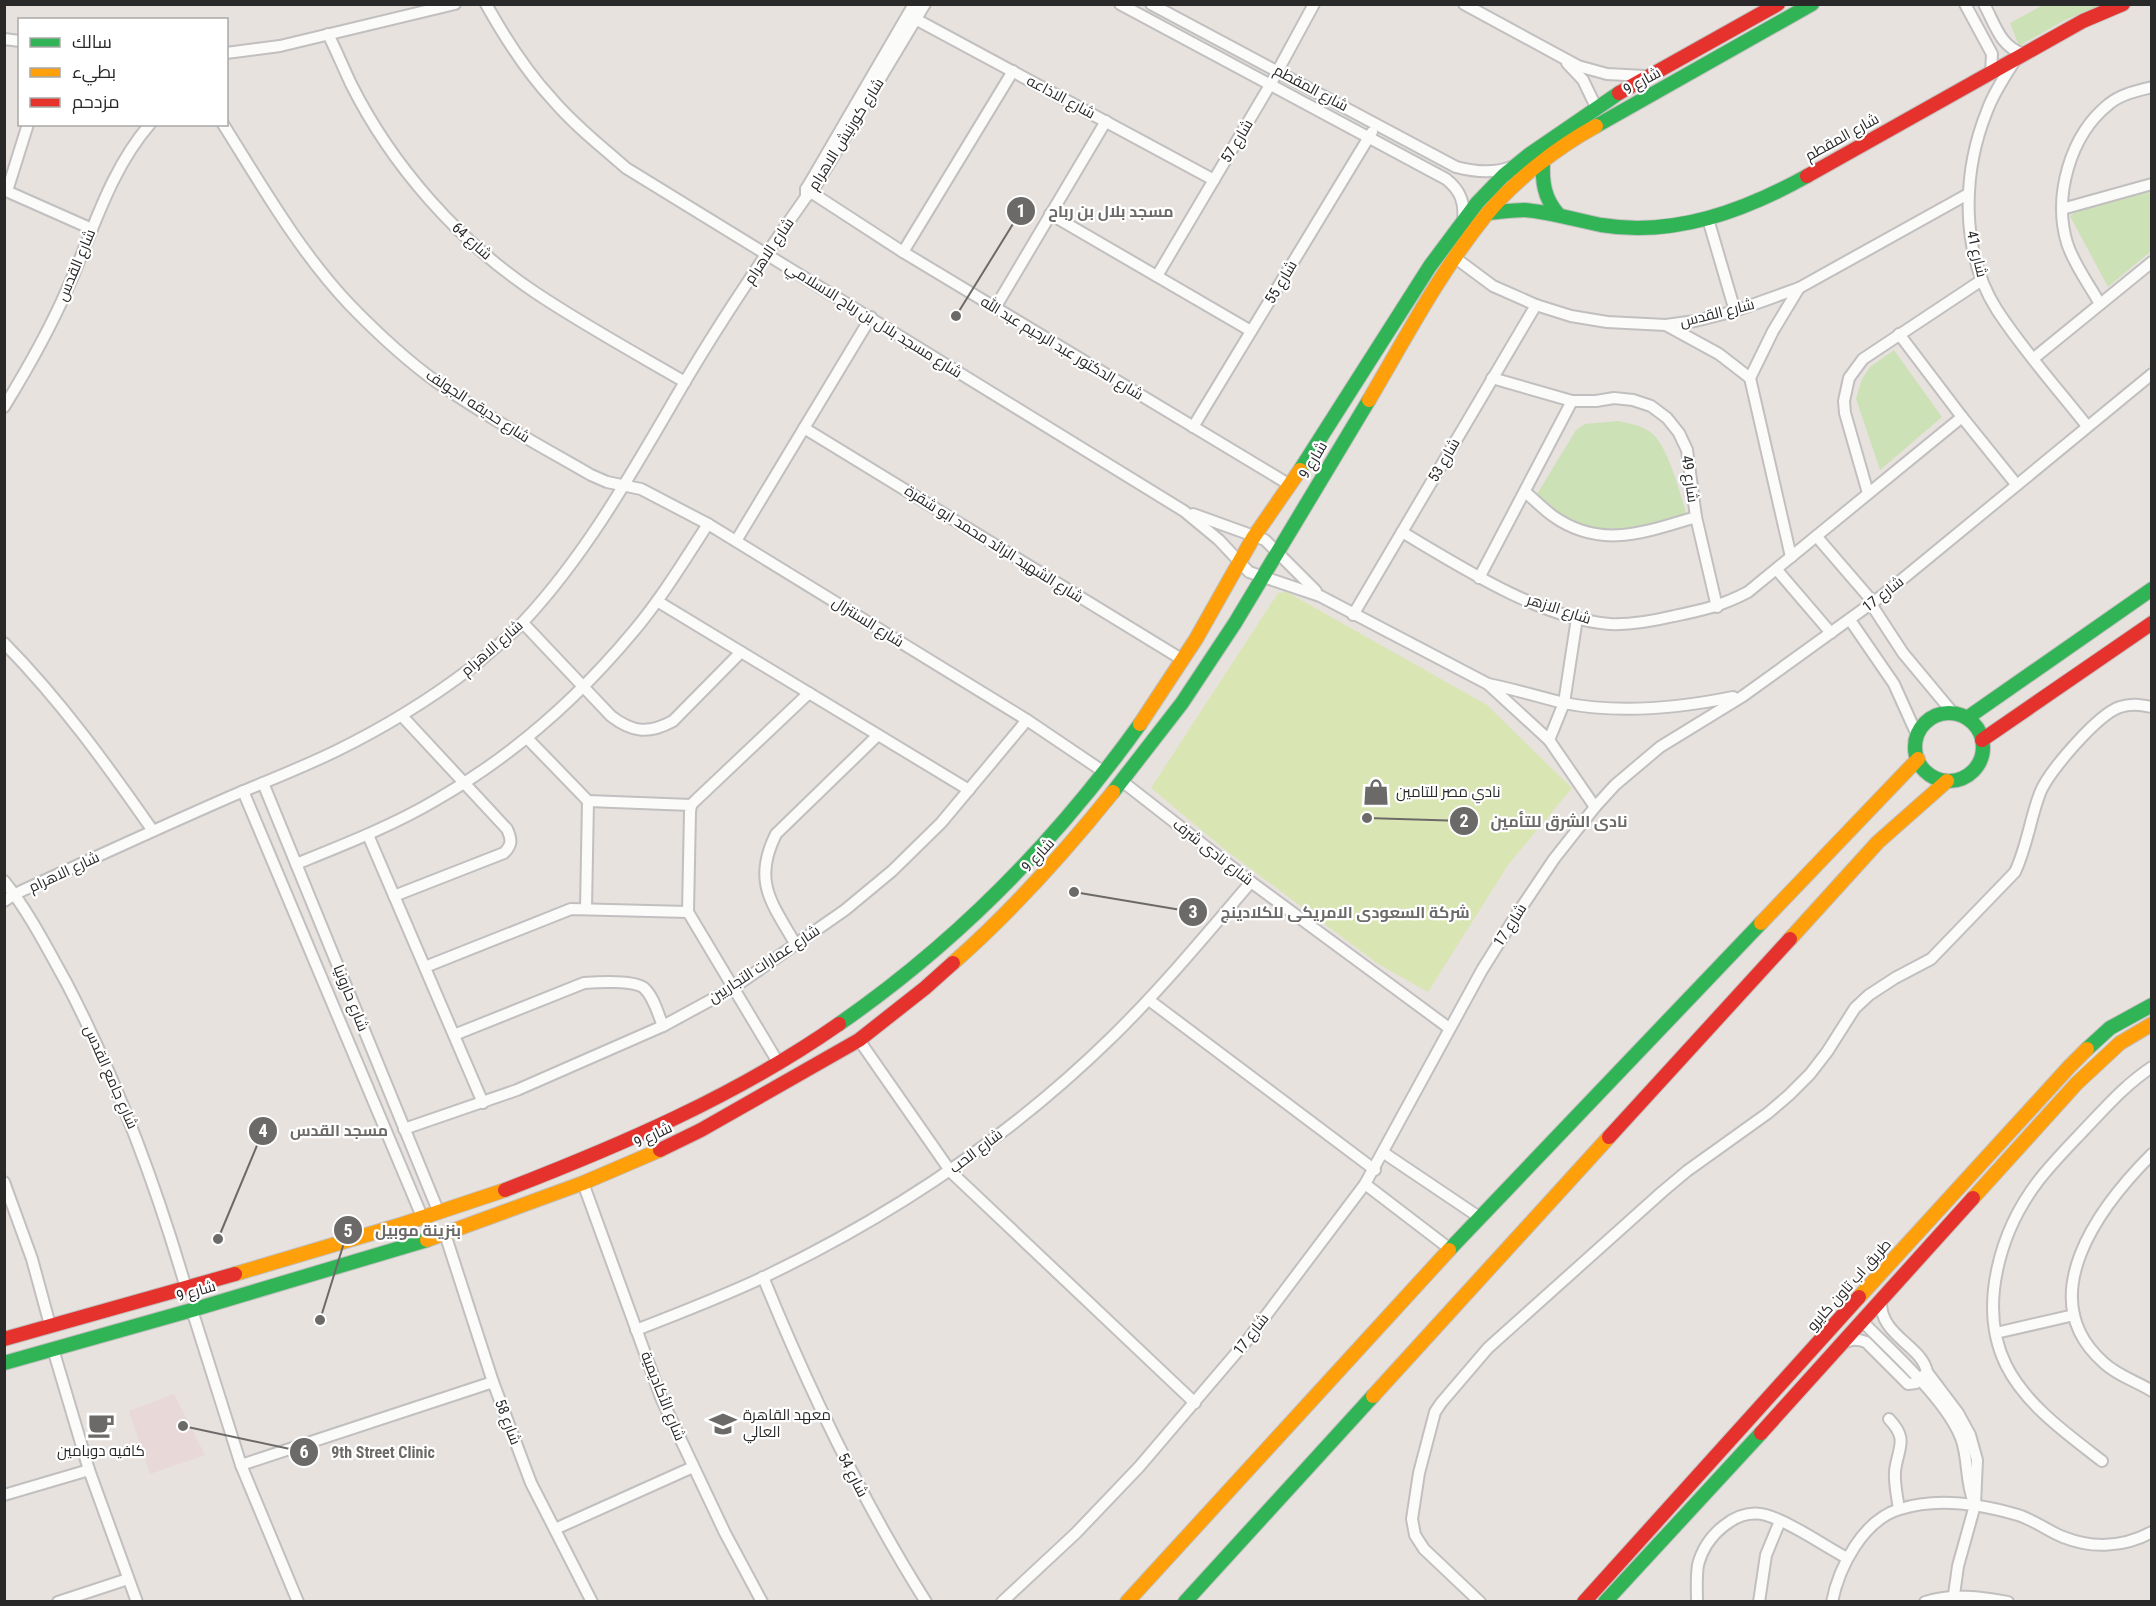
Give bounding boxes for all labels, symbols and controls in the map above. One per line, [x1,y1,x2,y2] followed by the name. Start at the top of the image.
[18,18,228,126] legend
[72,31,112,52] text: سالك
[72,61,116,86] text: بطيء
[1270,61,1351,117] street label: شارع المقطم
[1620,63,1665,100] street label: شارع 9
[1023,71,1098,124] street label: شارع الاذاعه
[804,75,889,194] street label: شارع كورنيش الاهرام
[72,91,120,114] text: مزدحم
[1802,109,1883,166] street label: شارع المقطم
[1217,116,1259,167] street label: شارع 57
[1006,194,1185,228] callout: مسجد بلال بن رباح
[1016,200,1026,221] text: 1
[1048,202,1174,222] text: مسجد بلال بن رباح
[740,214,799,289] street label: شارع الاهرام
[447,218,496,265] street label: شارع 64
[53,226,101,304] street label: شارع القدس
[1961,229,1991,280] street label: شارع 41
[1261,257,1303,308] street label: شارع 55
[781,258,966,384] street label: شارع مسجد بلال بن رباح الاسلامي
[976,291,1147,405] street label: شارع الدكتور عبد الرحيم عبد الله
[1678,295,1757,333] street label: شارع القدس
[422,366,533,448] street label: شارع حديقه الجولف
[1424,435,1465,486] street label: شارع 53
[1295,438,1333,483] street label: شارع 9
[1676,454,1702,504] street label: شارع 49
[900,481,1087,608] street label: شارع الشهيد الرائد محمد ابو شقرة
[1859,572,1908,617] street label: شارع 17
[1523,590,1593,630] street label: شارع الازهر
[828,593,907,653] street label: شارع السنترال
[457,616,528,681] street label: شارع الاهرام
[1361,777,1391,807] shop icon: نادي مصر للتامين
[1396,783,1501,804] place label: نادي مصر للتامين
[1449,804,1640,838] callout: نادى الشرق للتأمين
[1459,810,1469,831] text: 2
[1491,811,1627,831] text: نادى الشرق للتأمين
[1168,815,1257,891] street label: شارع نادى شرف
[1018,834,1060,877] street label: شارع 9
[26,848,103,898] street label: شارع الاهرام
[1178,895,1481,929] callout: شركة السعودى الامريكى للكلادينج
[1490,900,1532,951] street label: شارع 17
[1188,901,1198,922] text: 3
[1220,903,1470,923] text: شركة السعودى الامريكى للكلادينج
[705,921,824,1008] street label: شارع عمارات التجاريين
[328,962,372,1035] street label: شارع حارونيا
[78,1022,142,1133] street label: شارع جامع القدس
[248,1114,400,1148] callout: مسجد القدس
[631,1118,676,1153] street label: شارع 9
[258,1120,268,1141] text: 4
[290,1121,388,1140] text: مسجد القدس
[946,1125,1007,1178] street label: شارع الحب
[333,1213,473,1247] callout: بنزينة موبيل
[343,1220,353,1241] text: 5
[375,1221,461,1240] text: بنزينة موبيل
[1803,1235,1896,1335] street label: طريق اب تاون كايرو
[174,1277,218,1307] street label: شارع 9
[1229,1310,1274,1359] street label: شارع 17
[635,1349,689,1444] street label: شارع الأكاديمية
[489,1397,525,1448] street label: شارع 58
[743,1406,831,1444] place label: معهد القاهرة العالي
[708,1409,738,1439] school or university icon: معهد القاهرة العالي
[86,1410,116,1440] cafe icon: كافيه دوبامين
[289,1435,447,1469] callout: 9th Street Clinic
[299,1441,309,1462] text: 6
[57,1442,145,1461] place label: كافيه دوبامين
[331,1443,435,1462] text: 9th Street Clinic
[832,1450,872,1501] street label: شارع 54

